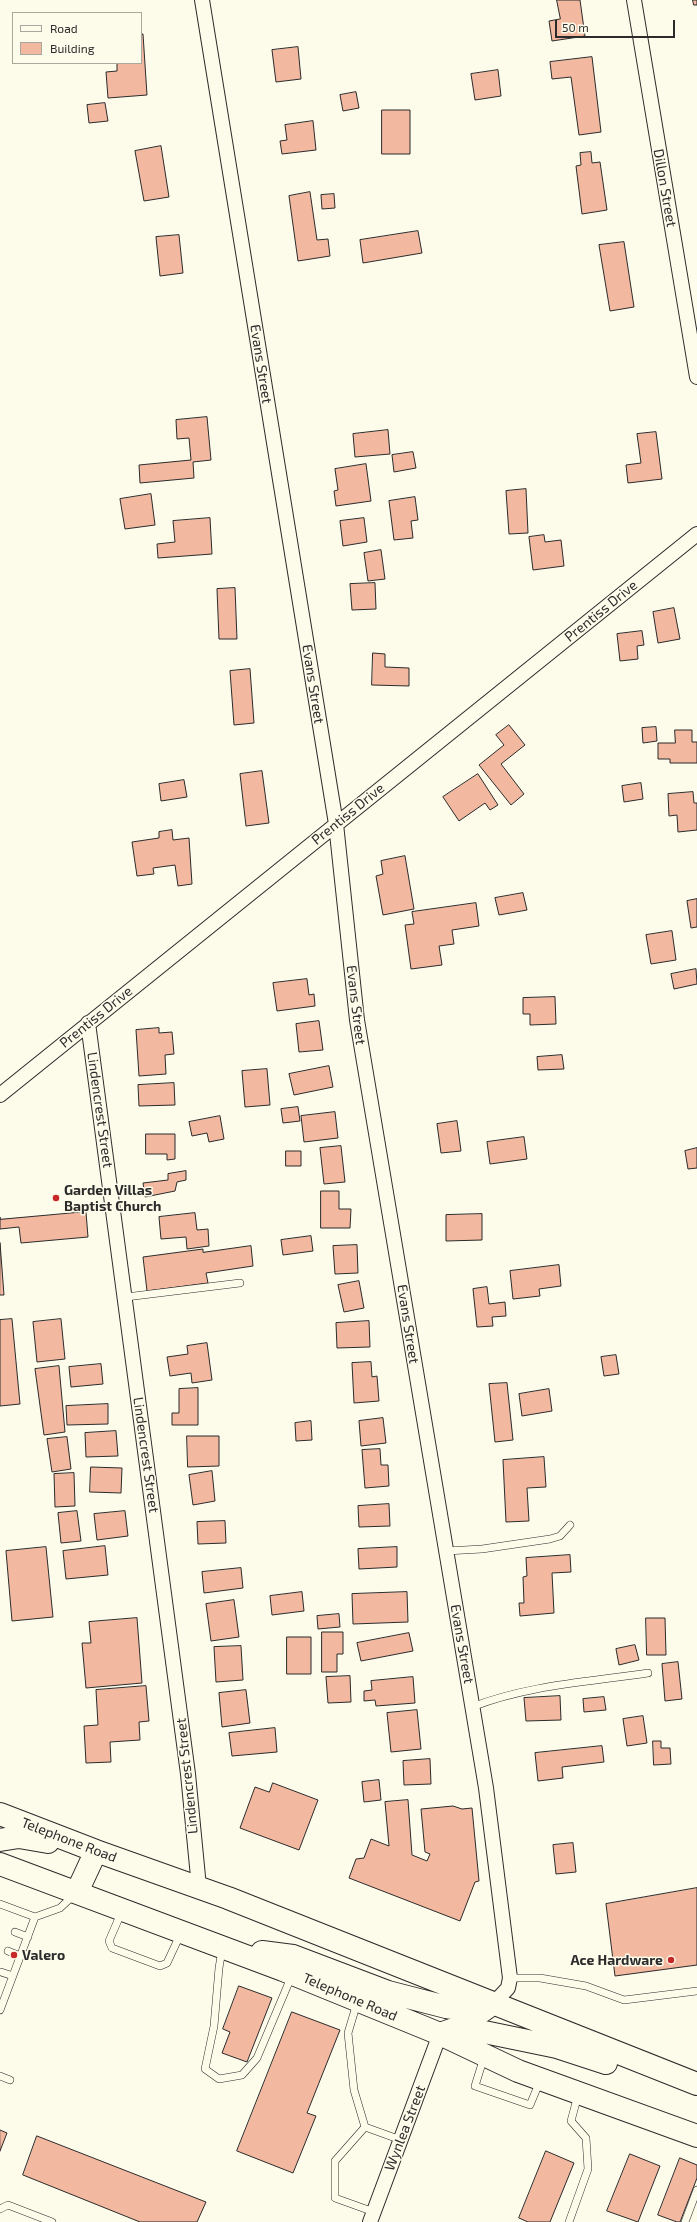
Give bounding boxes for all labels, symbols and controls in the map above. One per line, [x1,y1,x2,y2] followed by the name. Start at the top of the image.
[12,12,142,64] legend
[557,12,677,38] scale bar
[562,20,589,34] text: 50 m
[50,21,78,35] text: Road
[50,41,94,55] text: Building
[650,148,680,228] street label: Dillon Street
[246,323,276,405] street label: Evans Street
[561,577,641,645] street label: Prentiss Drive
[298,643,328,725] street label: Evans Street
[308,780,388,848] street label: Prentiss Drive
[343,964,369,1046] street label: Evans Street
[56,983,136,1051] street label: Prentiss Drive
[84,1051,116,1169] street label: Lindencrest Street
[64,1182,161,1214] place label: Garden Villas Baptist Church
[51,1193,61,1203] marker: Garden Villas Baptist Church
[393,1283,423,1365] street label: Evans Street
[130,1396,162,1514] street label: Lindencrest Street
[447,1603,477,1685] street label: Evans Street
[173,1717,201,1835] street label: Lindencrest Street
[19,1814,119,1866] street label: Telephone Road
[22,1947,65,1963] place label: Valero
[9,1950,19,1960] marker: Valero
[570,1952,663,1968] place label: Ace Hardware
[666,1955,676,1965] marker: Ace Hardware
[300,1970,400,2024] street label: Telephone Road
[381,2083,429,2173] street label: Wynlea Street

